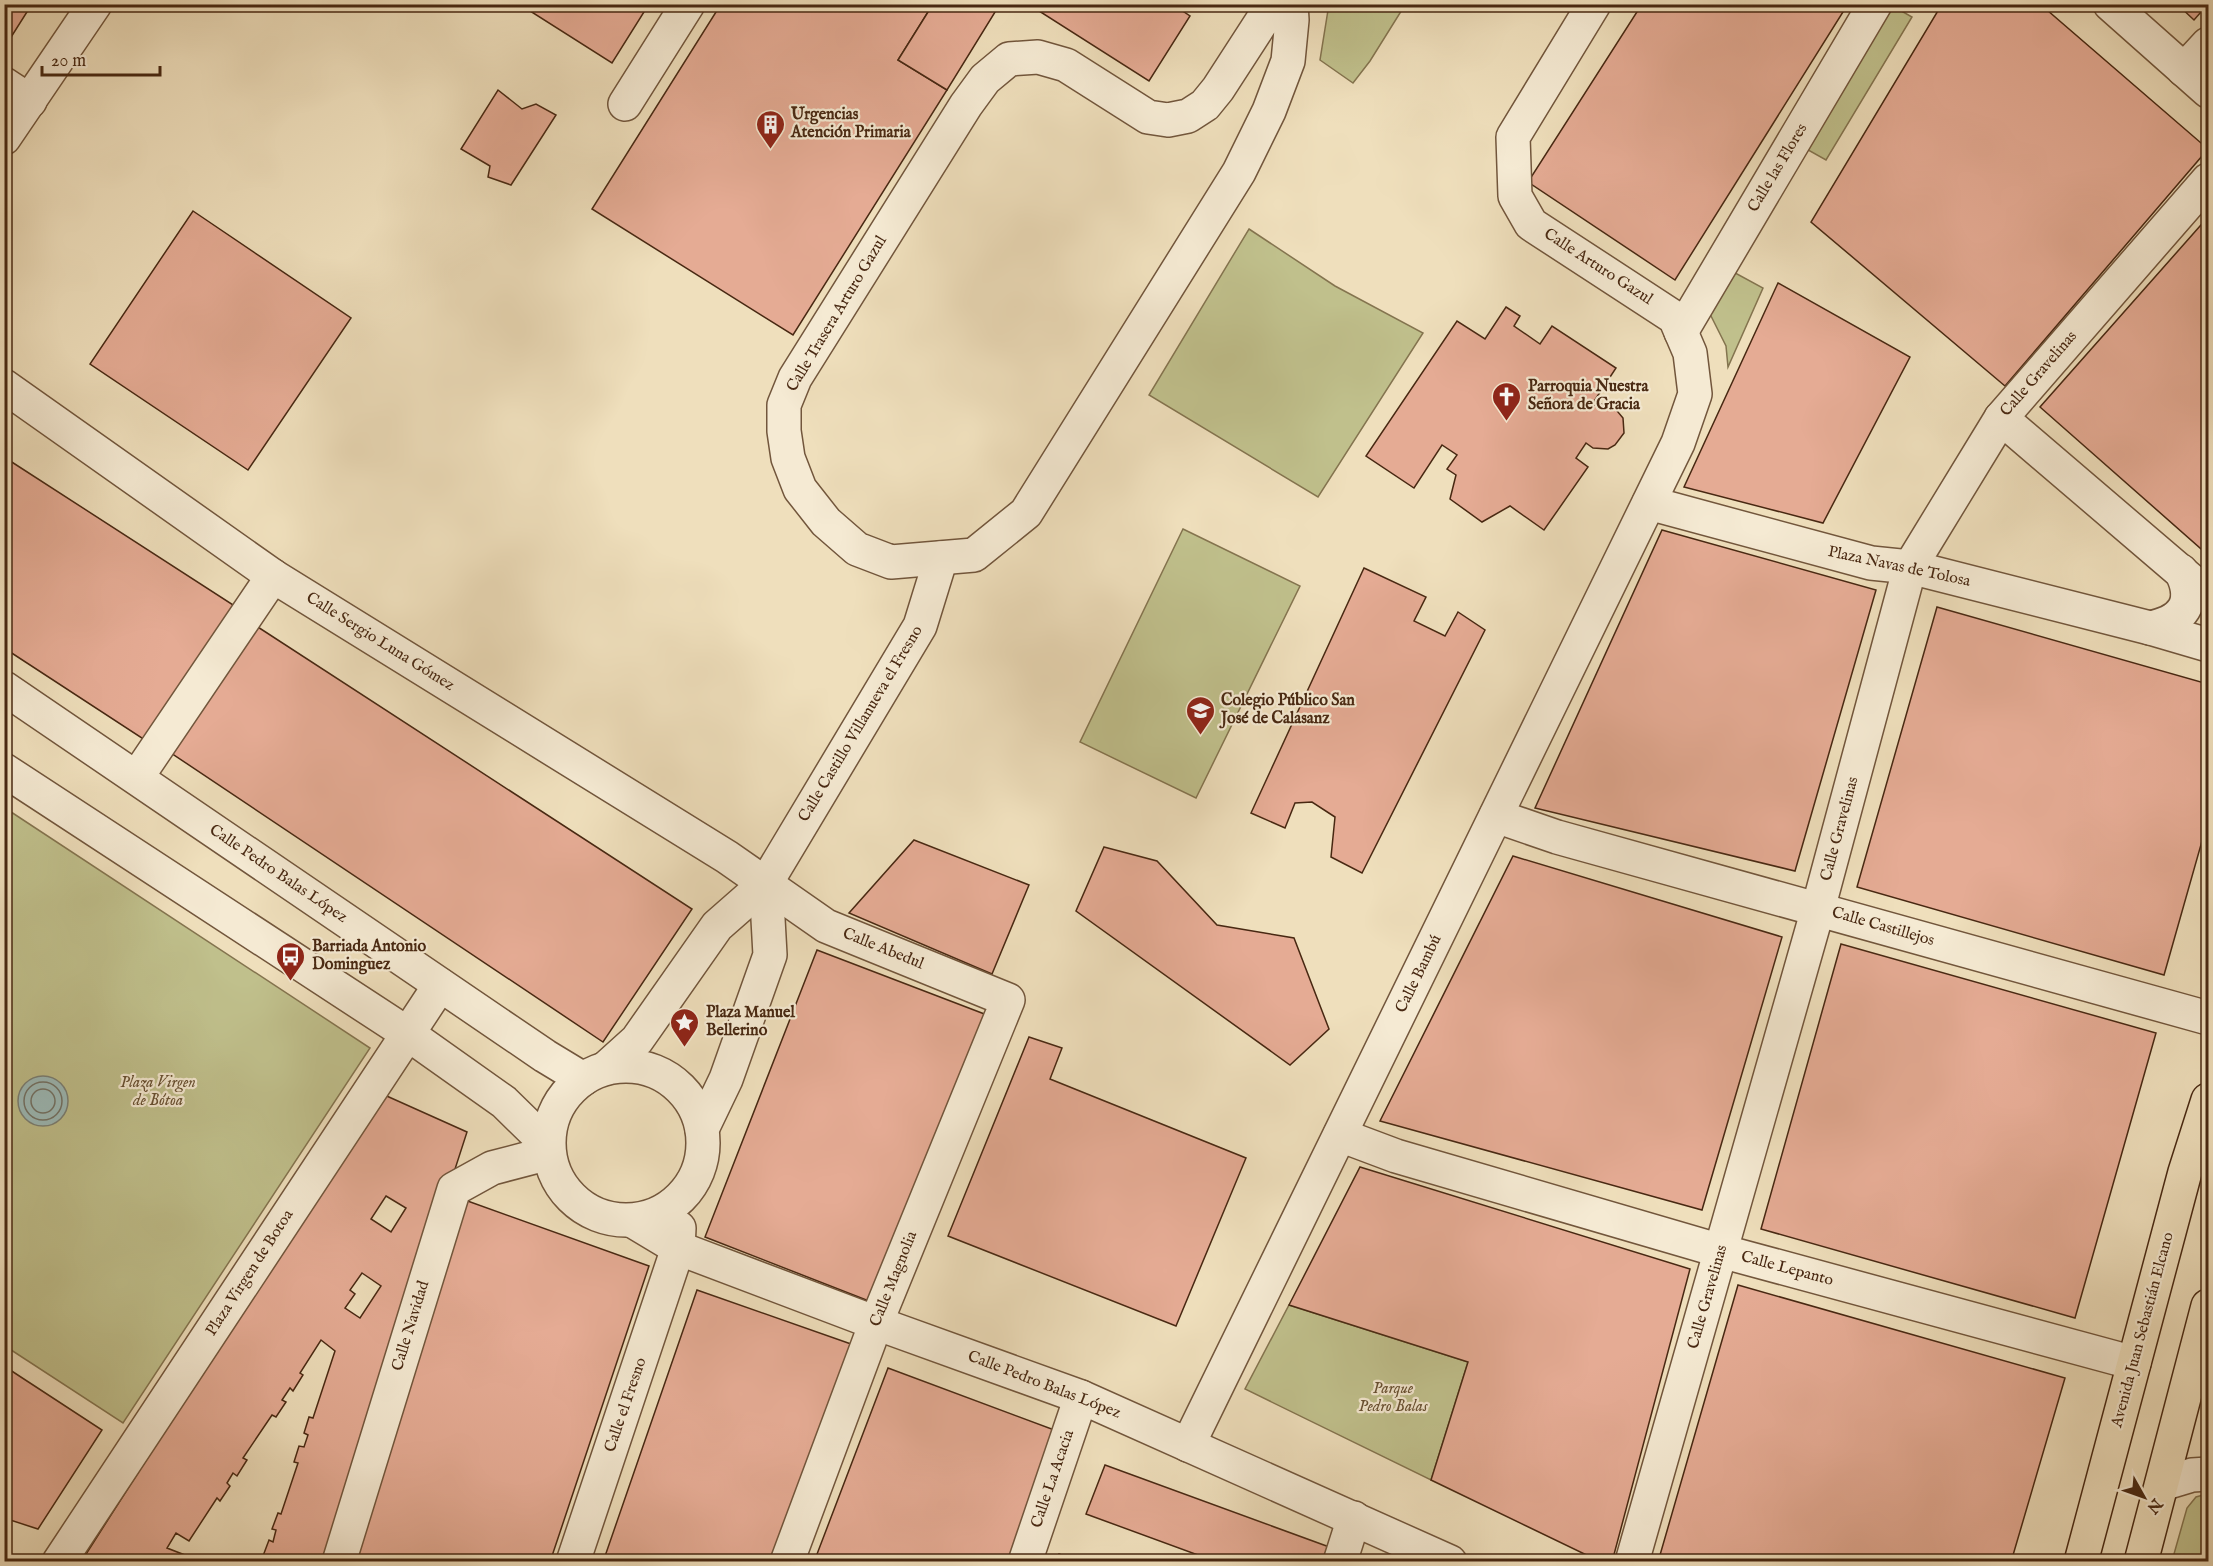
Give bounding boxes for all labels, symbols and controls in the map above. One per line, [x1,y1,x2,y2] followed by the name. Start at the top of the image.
[42,39,160,77] scale bar
[51,50,86,73] text: 20 m
[790,105,912,143] place label: Urgencias Atención Primaria
[754,108,786,150] building icon: Urgencias Atención Primaria
[1744,120,1813,216] street label: Calle las Flores
[1540,224,1657,310] street label: Calle Arturo Gazul
[782,232,892,396] street label: Calle Trasera Arturo Gazul
[1996,327,2082,421] street label: Calle Gravelinas
[1528,377,1649,415] place label: Parroquia Nuestra Señora de Gracia
[1491,380,1523,422] church icon: Parroquia Nuestra Señora de Gracia
[1826,542,1972,592] street label: Plaza Navas de Tolosa
[302,588,458,696] street label: Calle Sergio Luna Gómez
[794,622,928,826] street label: Calle Castillo Villanueva el Fresno
[1219,691,1355,729] place label: Colegio Público San José de Calasanz
[1184,694,1216,736] school or university icon: Colegio Público San José de Calasanz
[1816,774,1864,883] street label: Calle Gravelinas
[205,820,351,928] street label: Calle Pedro Balas López
[1829,903,1937,951] street label: Calle Castillejos
[839,924,927,975] street label: Calle Abedul
[1392,932,1446,1016] street label: Calle Bambú
[312,937,426,975] place label: Barriada Antonio Dominguez
[275,940,307,982] bus stop icon: Barriada Antonio Dominguez
[706,1003,795,1041] place label: Plaza Manuel Bellerino
[669,1006,701,1048] place icon: Plaza Manuel Bellerino
[120,1073,196,1111] park label: Plaza Virgen de Bótoa
[202,1206,298,1340] street label: Plaza Virgen de Botoa
[866,1228,922,1330] street label: Calle Magnolia
[2107,1230,2179,1431] street label: Avenida Juan Sebastián Elcano
[1684,1242,1733,1351] street label: Calle Gravelinas
[1739,1247,1836,1291] street label: Calle Lepanto
[388,1278,434,1374] street label: Calle Navidad
[965,1347,1123,1423] street label: Calle Pedro Balas López
[600,1355,652,1455] street label: Calle el Fresno
[1359,1379,1428,1417] park label: Parque Pedro Balas
[1027,1427,1079,1531] street label: Calle La Acacia
[2114,1467,2174,1527] north arrow
[2142,1493,2167,1517] text: N

